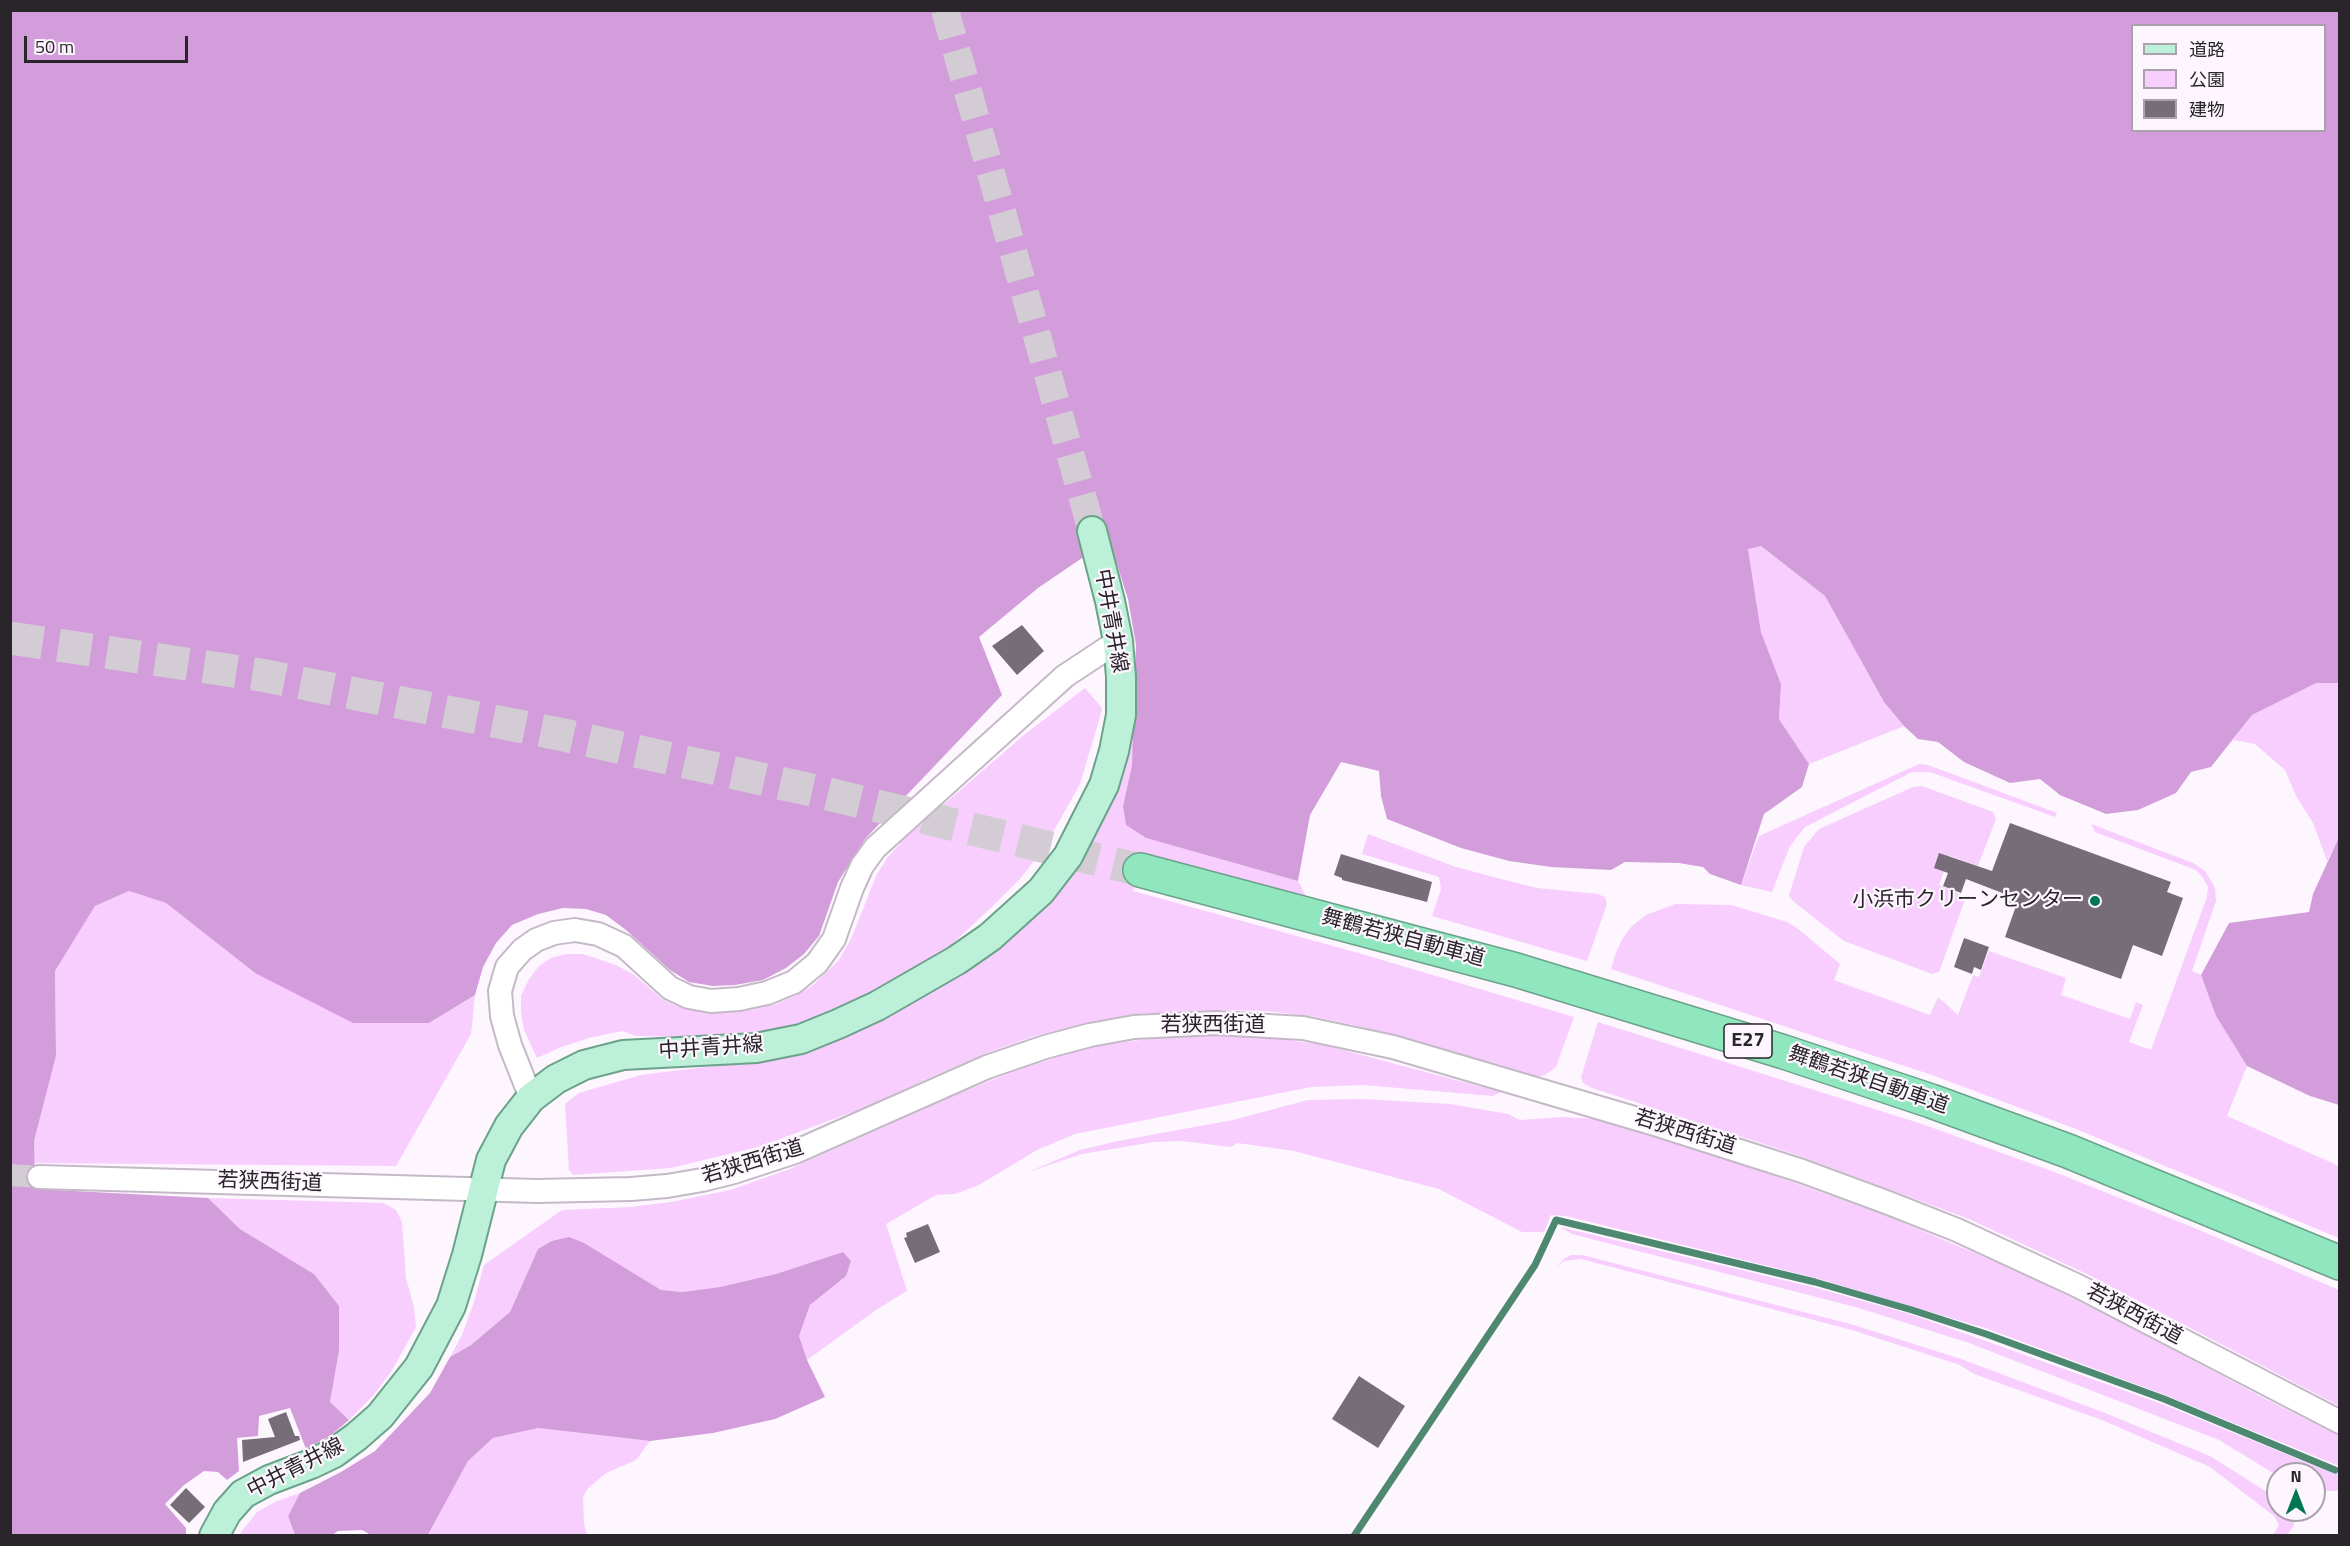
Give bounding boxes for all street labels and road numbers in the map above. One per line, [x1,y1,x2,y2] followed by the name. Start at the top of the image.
[1088,567,1132,675] street label: 中井青井線
[1319,905,1487,973] street label: 舞鶴若狭自動車道
[1161,1013,1265,1039] street label: 若狭西街道
[1724,1024,1772,1058] road number: E27
[658,1033,764,1065] street label: 中井青井線
[1784,1042,1952,1120] street label: 舞鶴若狭自動車道
[1631,1106,1739,1160] street label: 若狭西街道
[699,1136,807,1190] street label: 若狭西街道
[217,1169,323,1197] street label: 若狭西街道
[2082,1279,2186,1351] street label: 若狭西街道
[244,1434,348,1504] street label: 中井青井線

